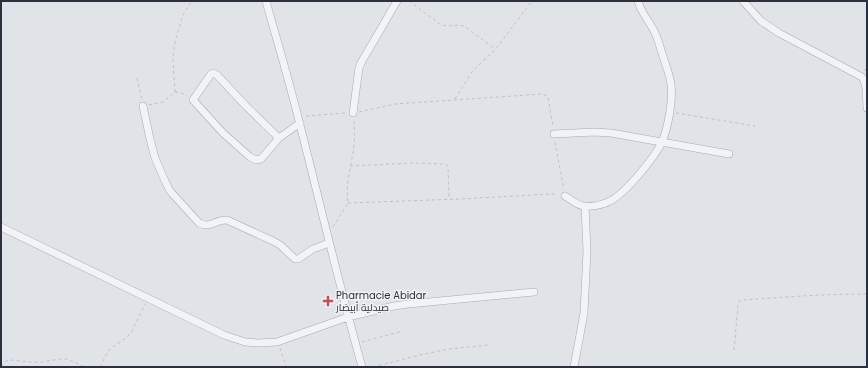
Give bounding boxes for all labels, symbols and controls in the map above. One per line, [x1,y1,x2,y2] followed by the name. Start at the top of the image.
[335,288,427,315] place label: Pharmacie Abidar صيدلية أبيضار
[323,296,333,306] marker: Pharmacie Abidar صيدلية أبيضار

